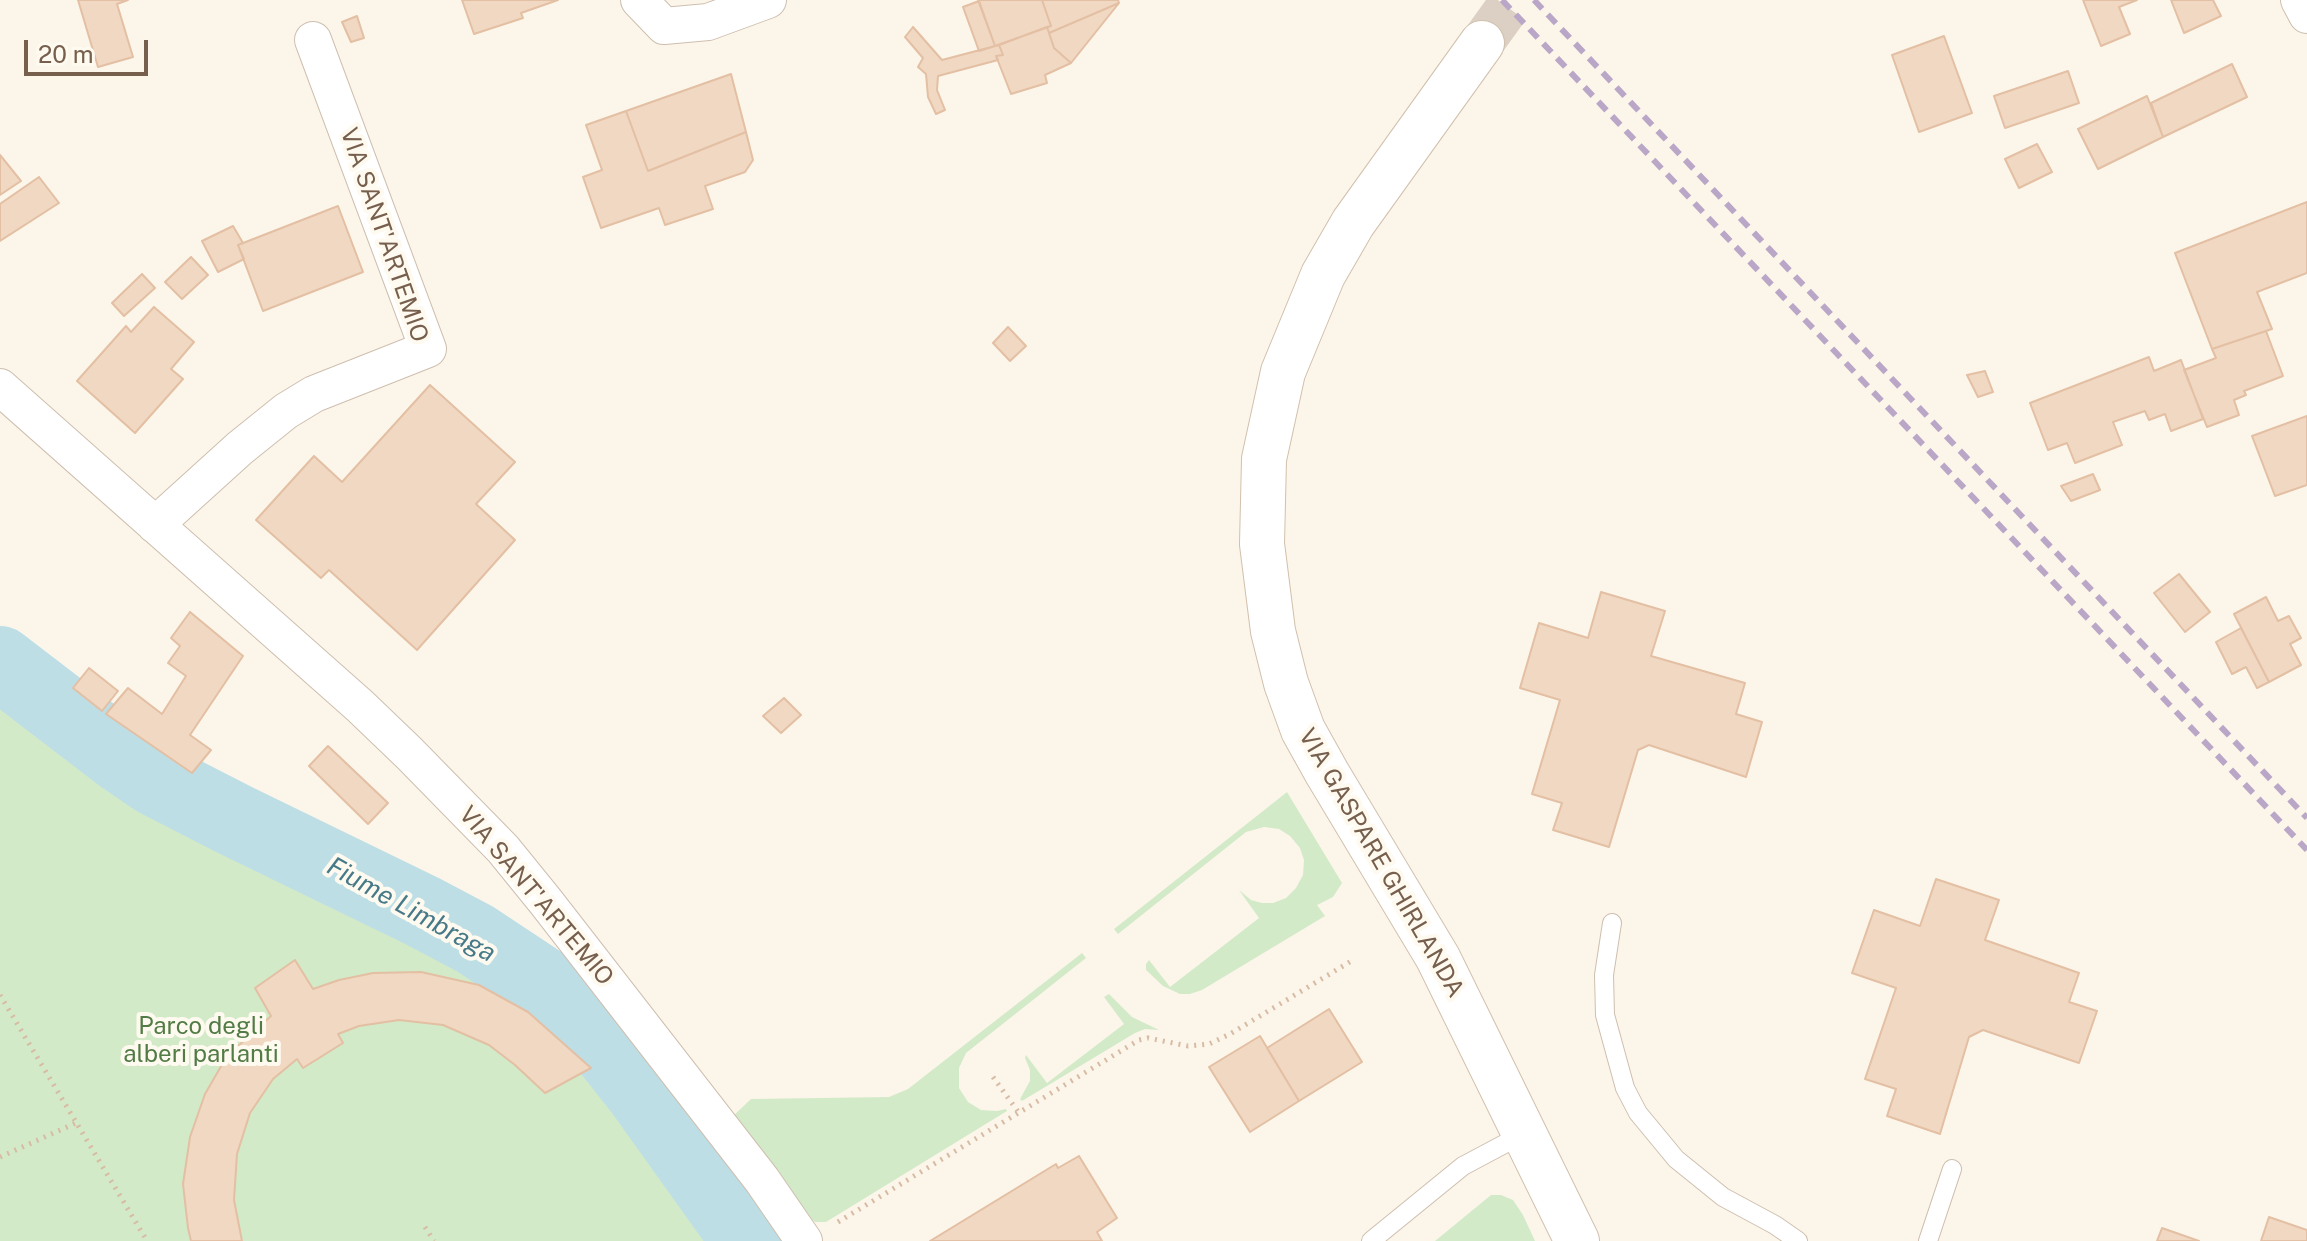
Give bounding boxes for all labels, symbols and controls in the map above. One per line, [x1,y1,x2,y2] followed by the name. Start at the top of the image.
[28,24,152,74] scale bar
[38,40,94,68] text: 20 m
[334,124,434,346] street label: VIA SANT'ARTEMIO
[1292,724,1470,1002] street label: VIA GASPARE GHIRLANDA
[453,801,619,991] street label: VIA SANT'ARTEMIO
[321,851,501,969] water label: Fiume Limbraga
[123,1013,279,1069] park label: Parco degli alberi parlanti

